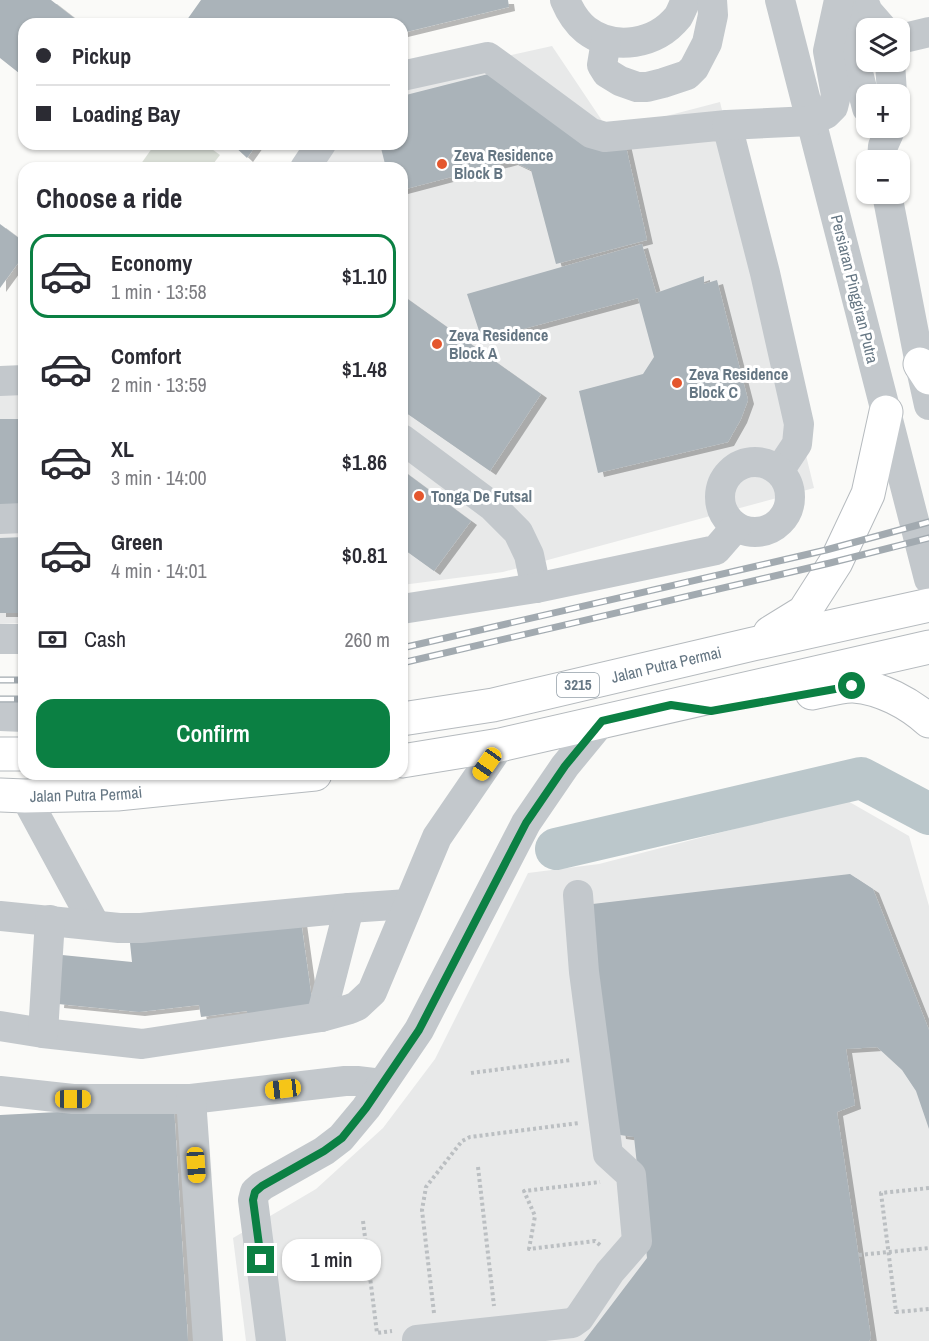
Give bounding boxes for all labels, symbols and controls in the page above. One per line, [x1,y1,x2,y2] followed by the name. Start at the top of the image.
[856,18,910,204] map controls
[856,18,910,72] button: layers
[72,41,131,71] text: Pickup
[856,84,910,138] button: +
[72,99,180,129] text: Loading Bay
[454,144,553,184] place label: Zeva Residence Block B
[856,150,910,204] button: −
[435,157,449,171] marker: Zeva Residence Block B
[36,180,182,216] text: Choose a ride
[826,212,884,366] street label: Persiaran Pinggiran Putra
[111,248,192,278] text: Economy
[39,249,93,303] icon: car
[342,261,387,291] text: $1.10
[111,278,207,305] text: 1 min · 13:58
[449,324,548,364] place label: Zeva Residence Block A
[430,337,444,351] marker: Zeva Residence Block A
[111,341,181,371] text: Comfort
[39,342,93,396] icon: car
[342,354,387,384] text: $1.48
[689,363,788,403] place label: Zeva Residence Block C
[111,371,207,398] text: 2 min · 13:59
[670,376,684,390] marker: Zeva Residence Block C
[111,434,134,464] text: XL
[39,435,93,489] icon: car
[342,447,387,477] text: $1.86
[111,464,207,491] text: 3 min · 14:00
[431,485,532,507] place label: Tonga De Futsal
[412,489,426,503] marker: Tonga De Futsal
[111,527,163,557] text: Green
[39,528,93,582] icon: car
[342,540,387,570] text: $0.81
[111,557,207,584] text: 4 min · 14:01
[36,623,69,656] icon: cash
[84,624,126,654] text: Cash
[344,626,390,653] text: 260 m
[609,641,723,688] street label: Jalan Putra Permai
[838,672,865,699] route start
[557,673,599,697] road number: 3215
[36,699,390,768] button: Confirm
[469,744,505,784] car
[30,781,143,807] street label: Jalan Putra Permai
[264,1078,302,1100] car
[55,1090,91,1108] car
[186,1146,206,1184] car
[282,1239,381,1281] callout: 1 min
[247,1246,274,1273] route end
[310,1246,353,1273] text: 1 min

